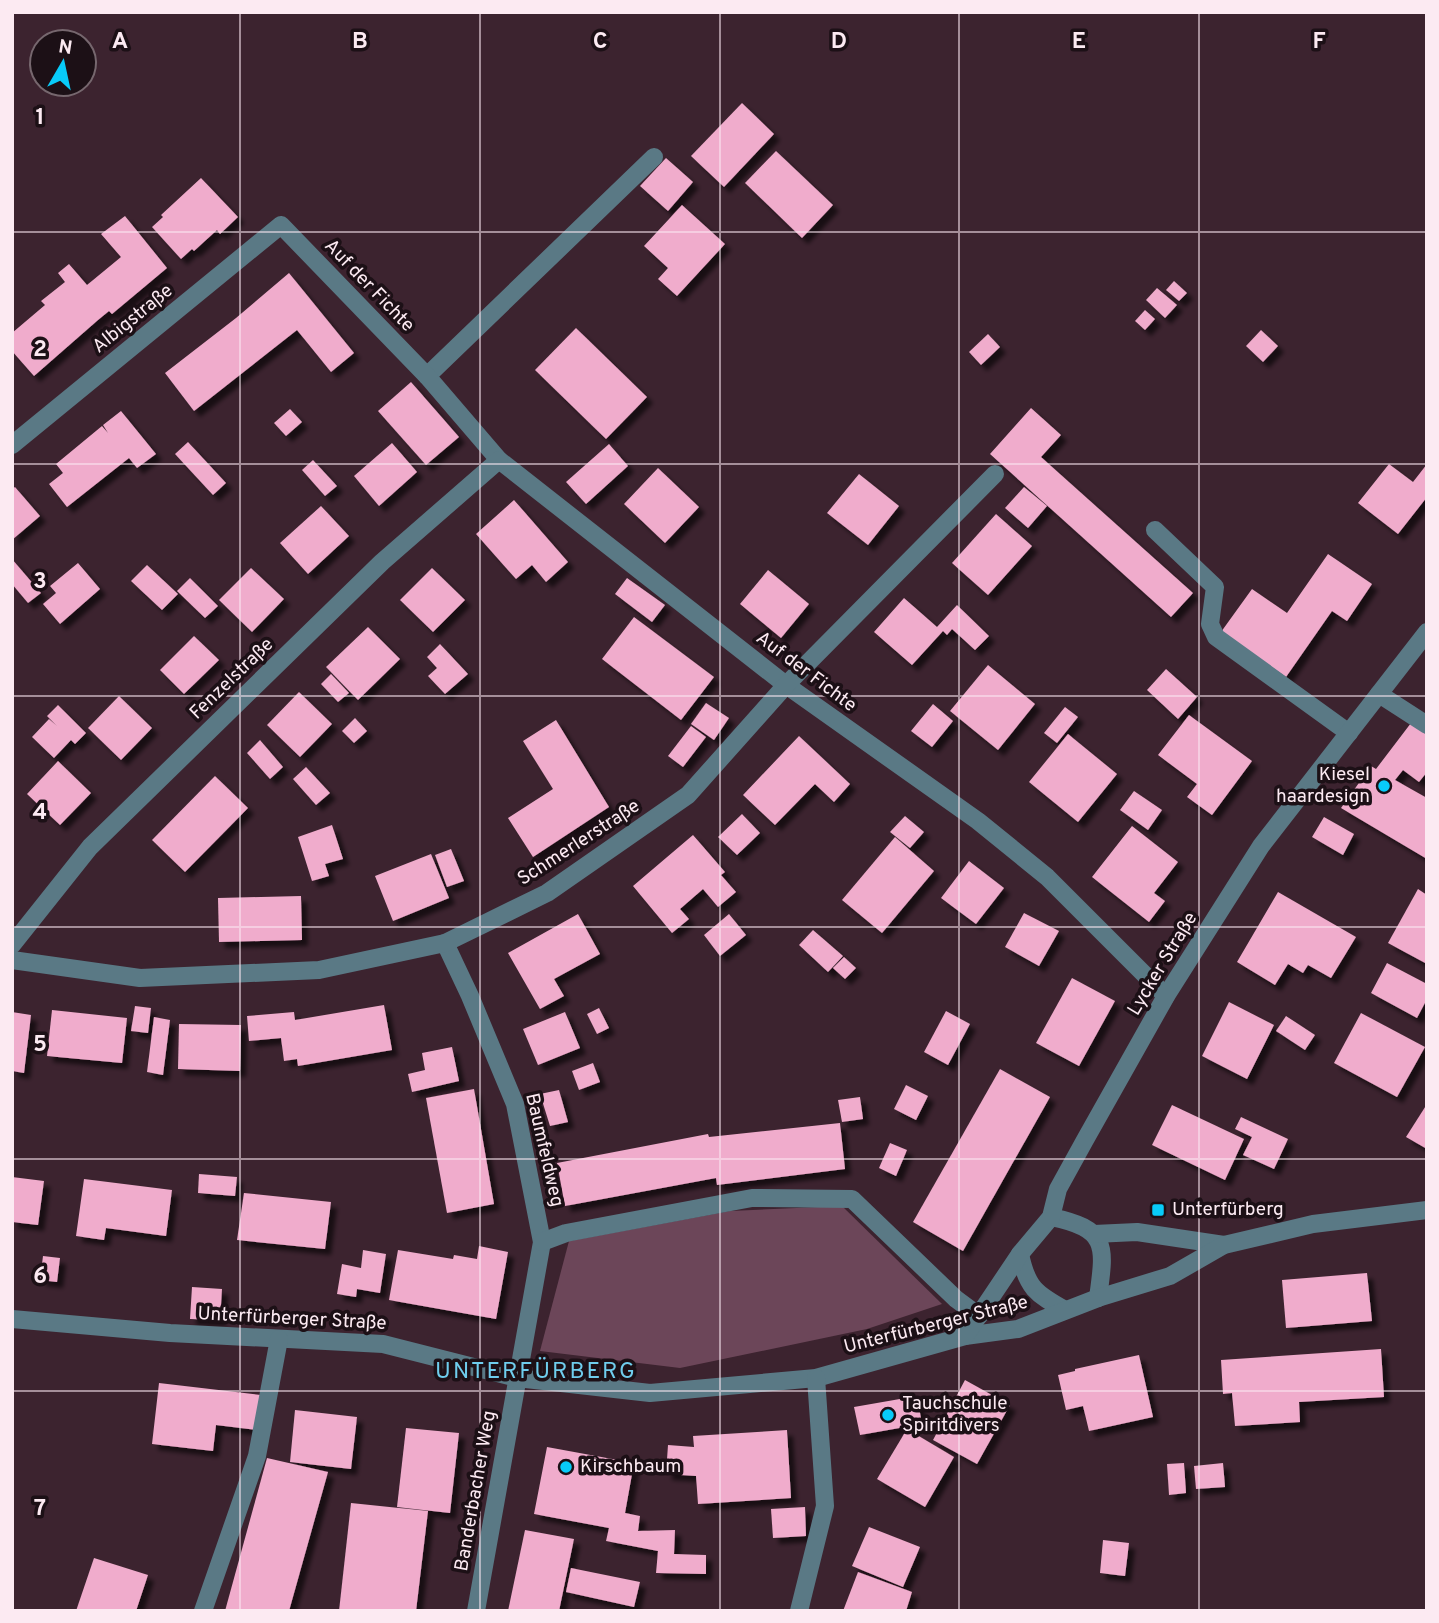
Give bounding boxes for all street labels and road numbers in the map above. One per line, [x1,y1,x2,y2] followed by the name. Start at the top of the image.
[319,235,419,337] street label: Auf der Fichte
[88,279,178,359] street label: Albigstraße
[751,626,861,718] street label: Auf der Fichte
[185,633,279,725] street label: Fenzelstraße
[513,795,645,891] street label: Schmerlerstraße
[1123,908,1203,1020] street label: Lycker Straße
[519,1091,569,1209] street label: Baumfeldweg
[841,1290,1031,1360] street label: Unterfürberger Straße
[197,1302,387,1336] street label: Unterfürberger Straße
[450,1409,502,1573] street label: Banderbacher Weg

